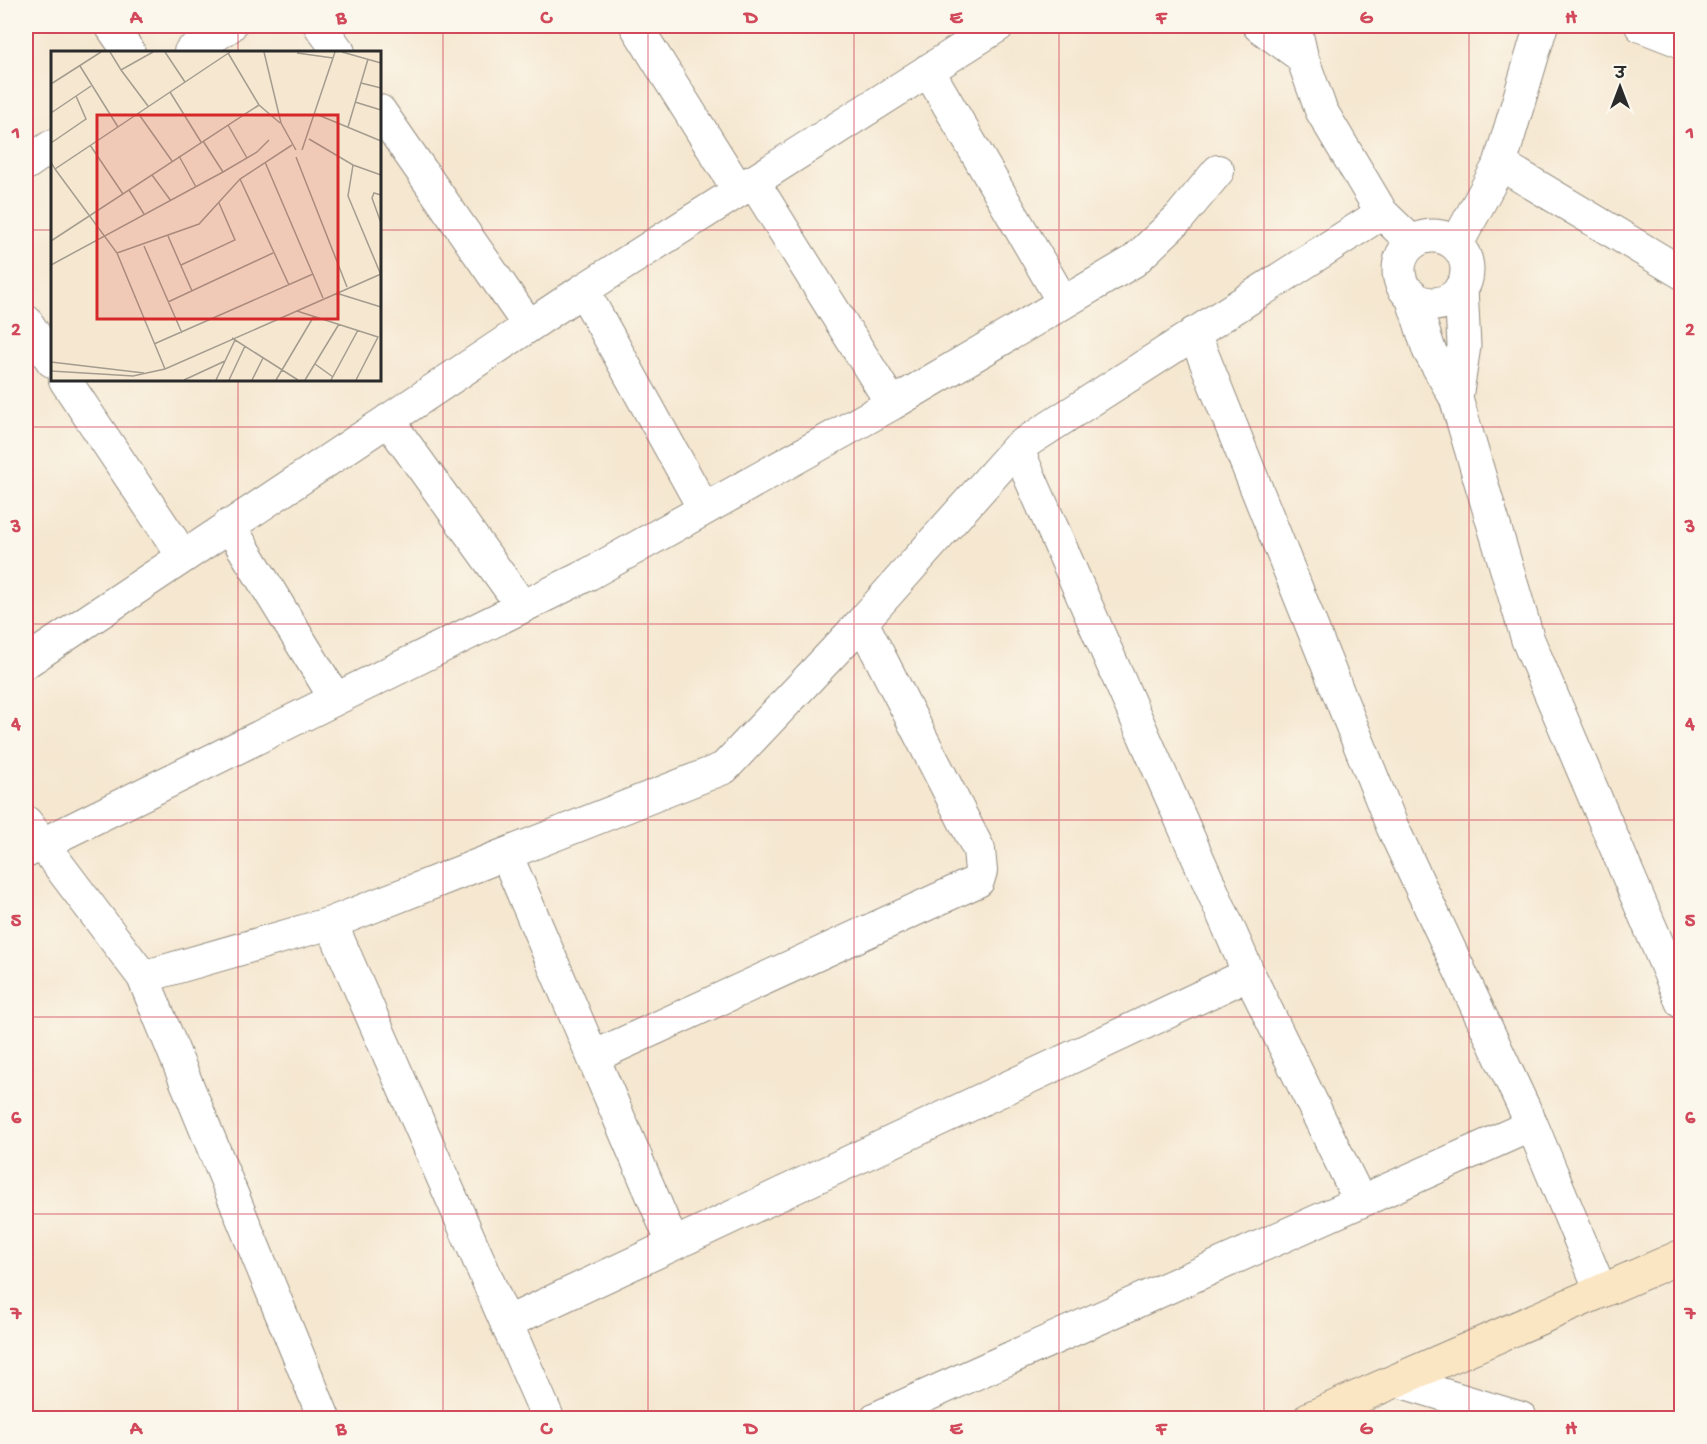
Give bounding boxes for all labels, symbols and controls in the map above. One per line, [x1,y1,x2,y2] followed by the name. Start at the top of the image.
[129,8,144,31] text: A
[335,8,347,31] text: B
[540,8,554,31] text: C
[742,8,758,31] text: D
[950,8,964,31] text: E
[1155,8,1168,31] text: F
[1360,8,1374,31] text: G
[1565,8,1577,31] text: H
[51,51,381,381] inset map
[1590,57,1650,117] north arrow
[1613,66,1627,85] text: उ
[11,123,20,146] text: 1
[1685,123,1694,146] text: 1
[11,320,21,343] text: 2
[1685,320,1695,343] text: 2
[10,517,21,540] text: 3
[1684,517,1695,540] text: 3
[10,714,21,737] text: 4
[1684,714,1695,737] text: 4
[11,911,22,934] text: 5
[1685,911,1696,934] text: 5
[11,1108,22,1131] text: 6
[1685,1108,1696,1131] text: 6
[10,1304,23,1327] text: 7
[1684,1304,1697,1327] text: 7
[129,1419,144,1442] text: A
[335,1419,347,1442] text: B
[540,1419,554,1442] text: C
[742,1419,758,1442] text: D
[950,1419,964,1442] text: E
[1155,1419,1168,1442] text: F
[1360,1419,1374,1442] text: G
[1565,1419,1577,1442] text: H

